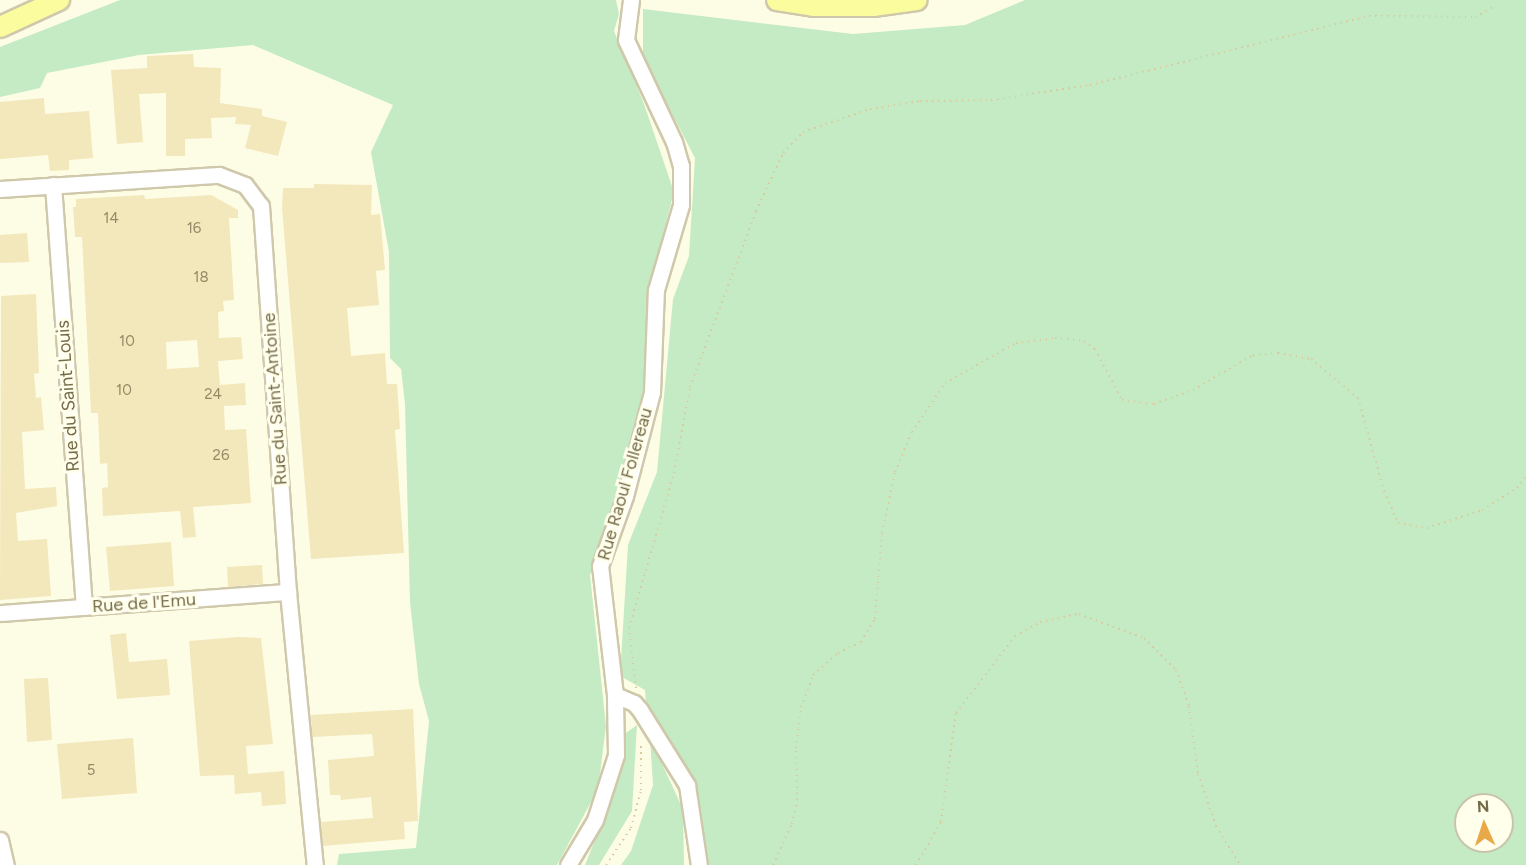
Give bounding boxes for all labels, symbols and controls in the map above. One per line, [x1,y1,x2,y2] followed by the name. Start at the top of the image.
[103,210,119,228] house number: 14
[187,220,201,238] house number: 16
[193,269,209,287] house number: 18
[258,312,292,486] street label: Rue du Saint-Antoine
[52,320,84,472] street label: Rue du Saint-Louis
[119,333,135,351] house number: 10
[116,382,132,400] house number: 10
[204,386,222,404] house number: 24
[593,405,657,563] street label: Rue Raoul Follereau
[213,447,229,465] house number: 26
[91,589,197,617] street label: Rue de l'Emu
[87,762,95,780] house number: 5
[1454,793,1514,853] north arrow
[1476,797,1490,816] text: N

